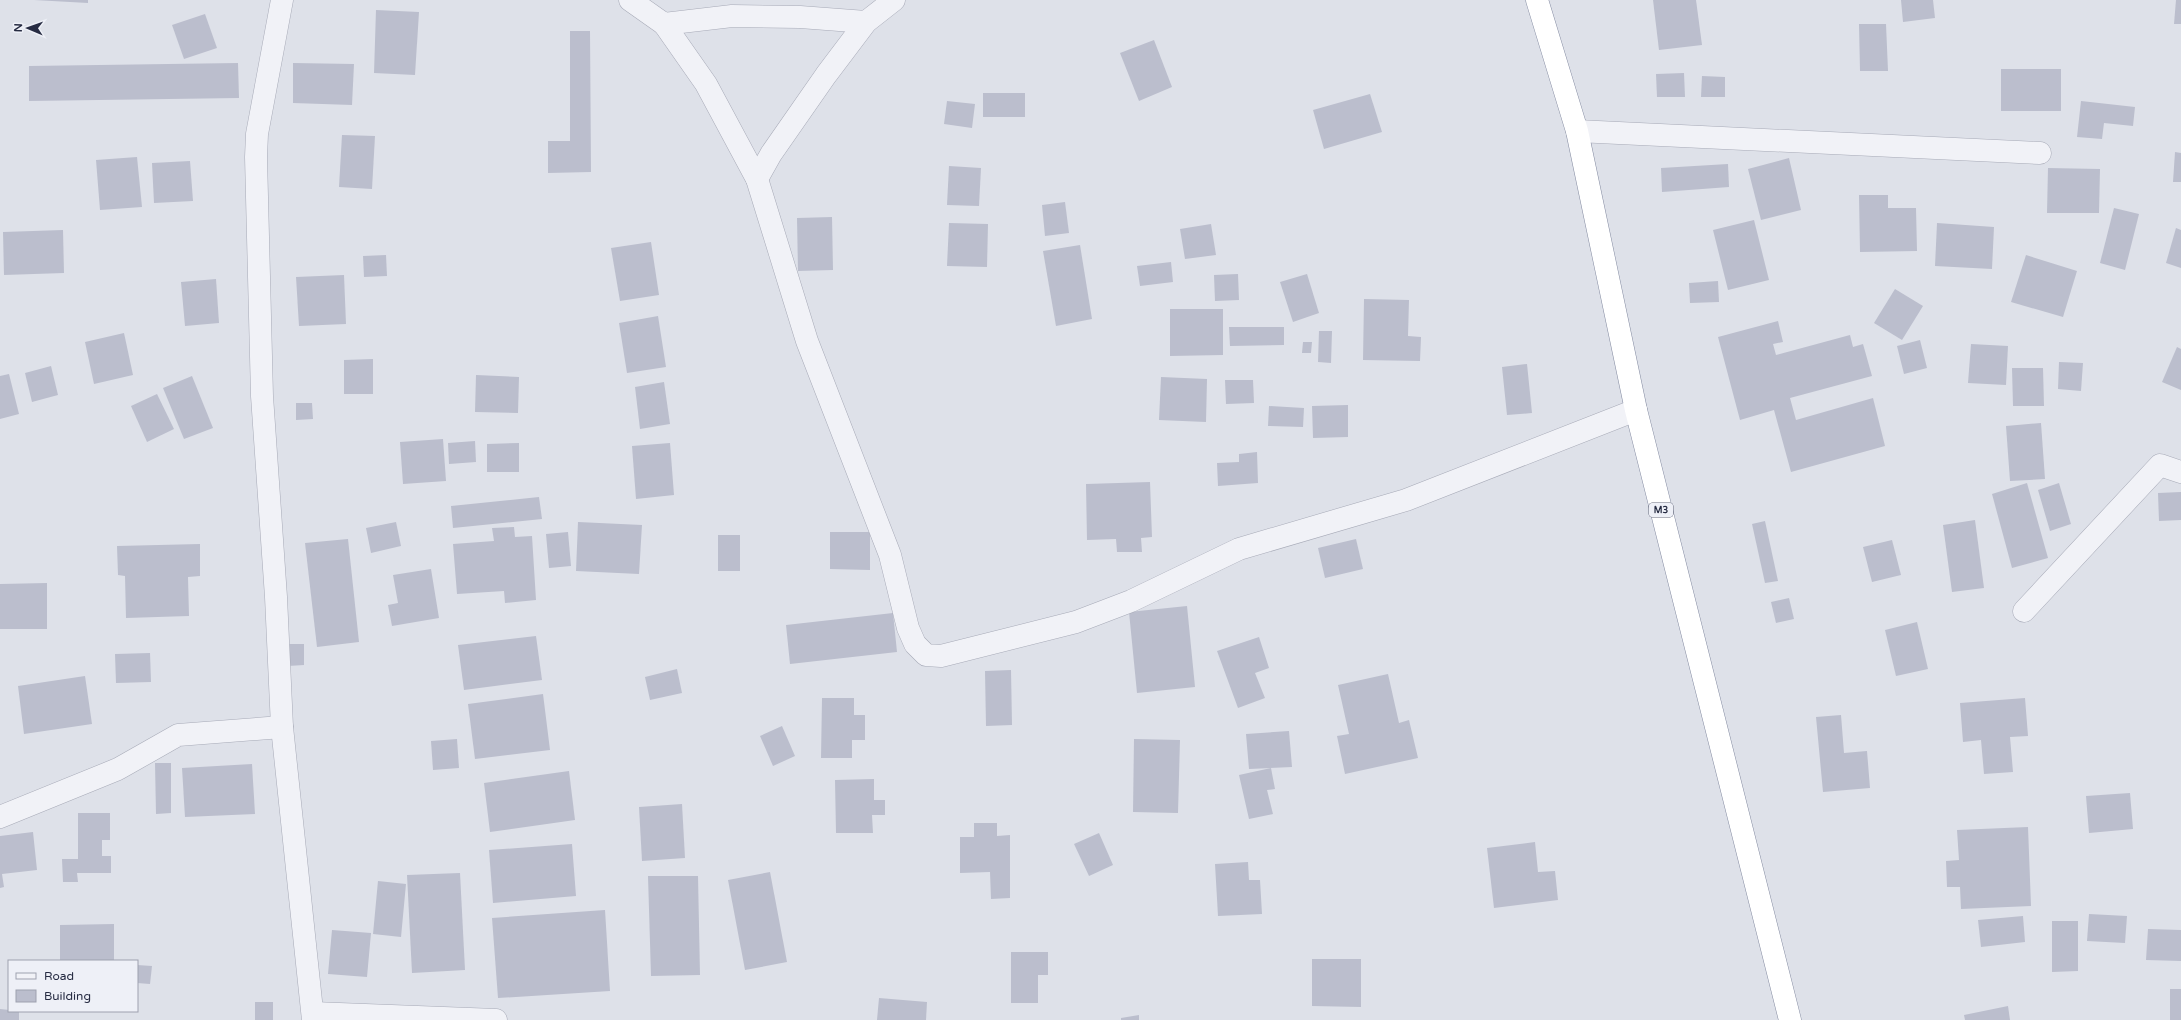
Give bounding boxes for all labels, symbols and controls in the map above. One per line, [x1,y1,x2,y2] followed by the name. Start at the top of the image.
[8,8,48,48] north arrow
[12,23,25,32] text: N
[1649,503,1673,517] road number: M3
[8,960,138,1012] legend
[44,969,74,983] text: Road
[44,989,91,1003] text: Building

